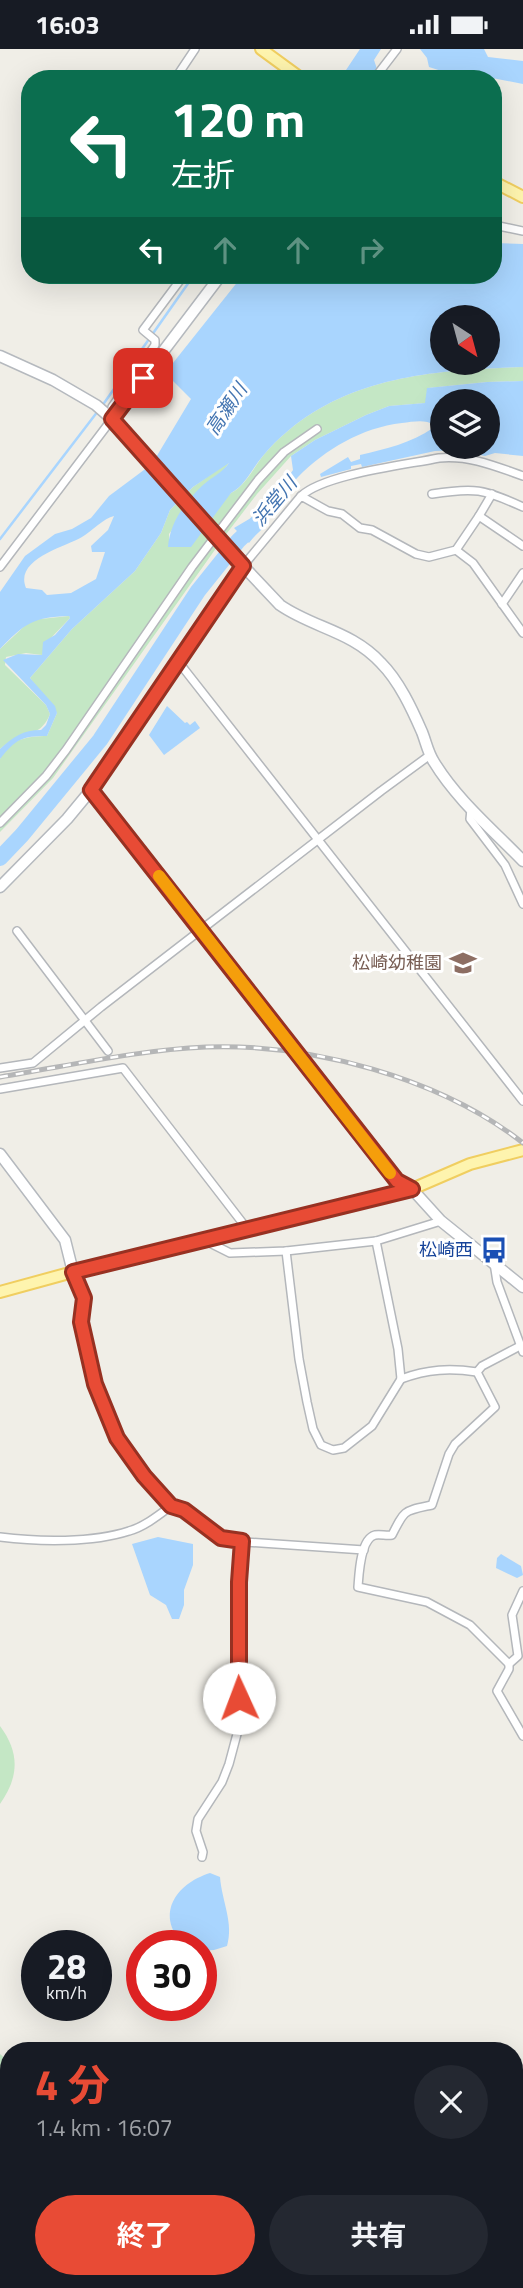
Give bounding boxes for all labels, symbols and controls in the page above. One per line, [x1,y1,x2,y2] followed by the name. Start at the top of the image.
[35,5,100,44] text: 16:03
[171,81,305,156] text: 120 m
[56,98,147,189] icon: left
[171,150,235,198] text: 左折
[133,231,171,269] icon: left
[206,231,244,269] icon: ahead
[279,231,317,269] icon: ahead
[352,231,390,269] icon: right
[430,305,500,375] north arrow
[430,305,500,459] map controls
[113,348,173,408] pin
[124,359,162,397] icon: arrive
[198,375,255,440] water label: 高瀬川
[430,389,500,459] button: layers
[244,468,304,532] water label: 浜堂川
[448,948,478,978] school or university icon: 松崎幼稚園
[352,949,442,976] place label: 松崎幼稚園
[479,1235,509,1265] bus stop icon: 松崎西
[419,1236,473,1263] place label: 松崎西
[202,1661,276,1735] position arrow
[126,1930,217,2021] speed limit sign: 30
[47,1939,86,1993] text: 28
[46,1979,87,2006] text: km/h
[35,2052,110,2116] text: 4 分
[414,2065,488,2139] button: close
[35,2110,173,2145] text: 1.4 km · 16:07
[35,2195,255,2275] button: 終了
[269,2195,488,2275] button: 共有

